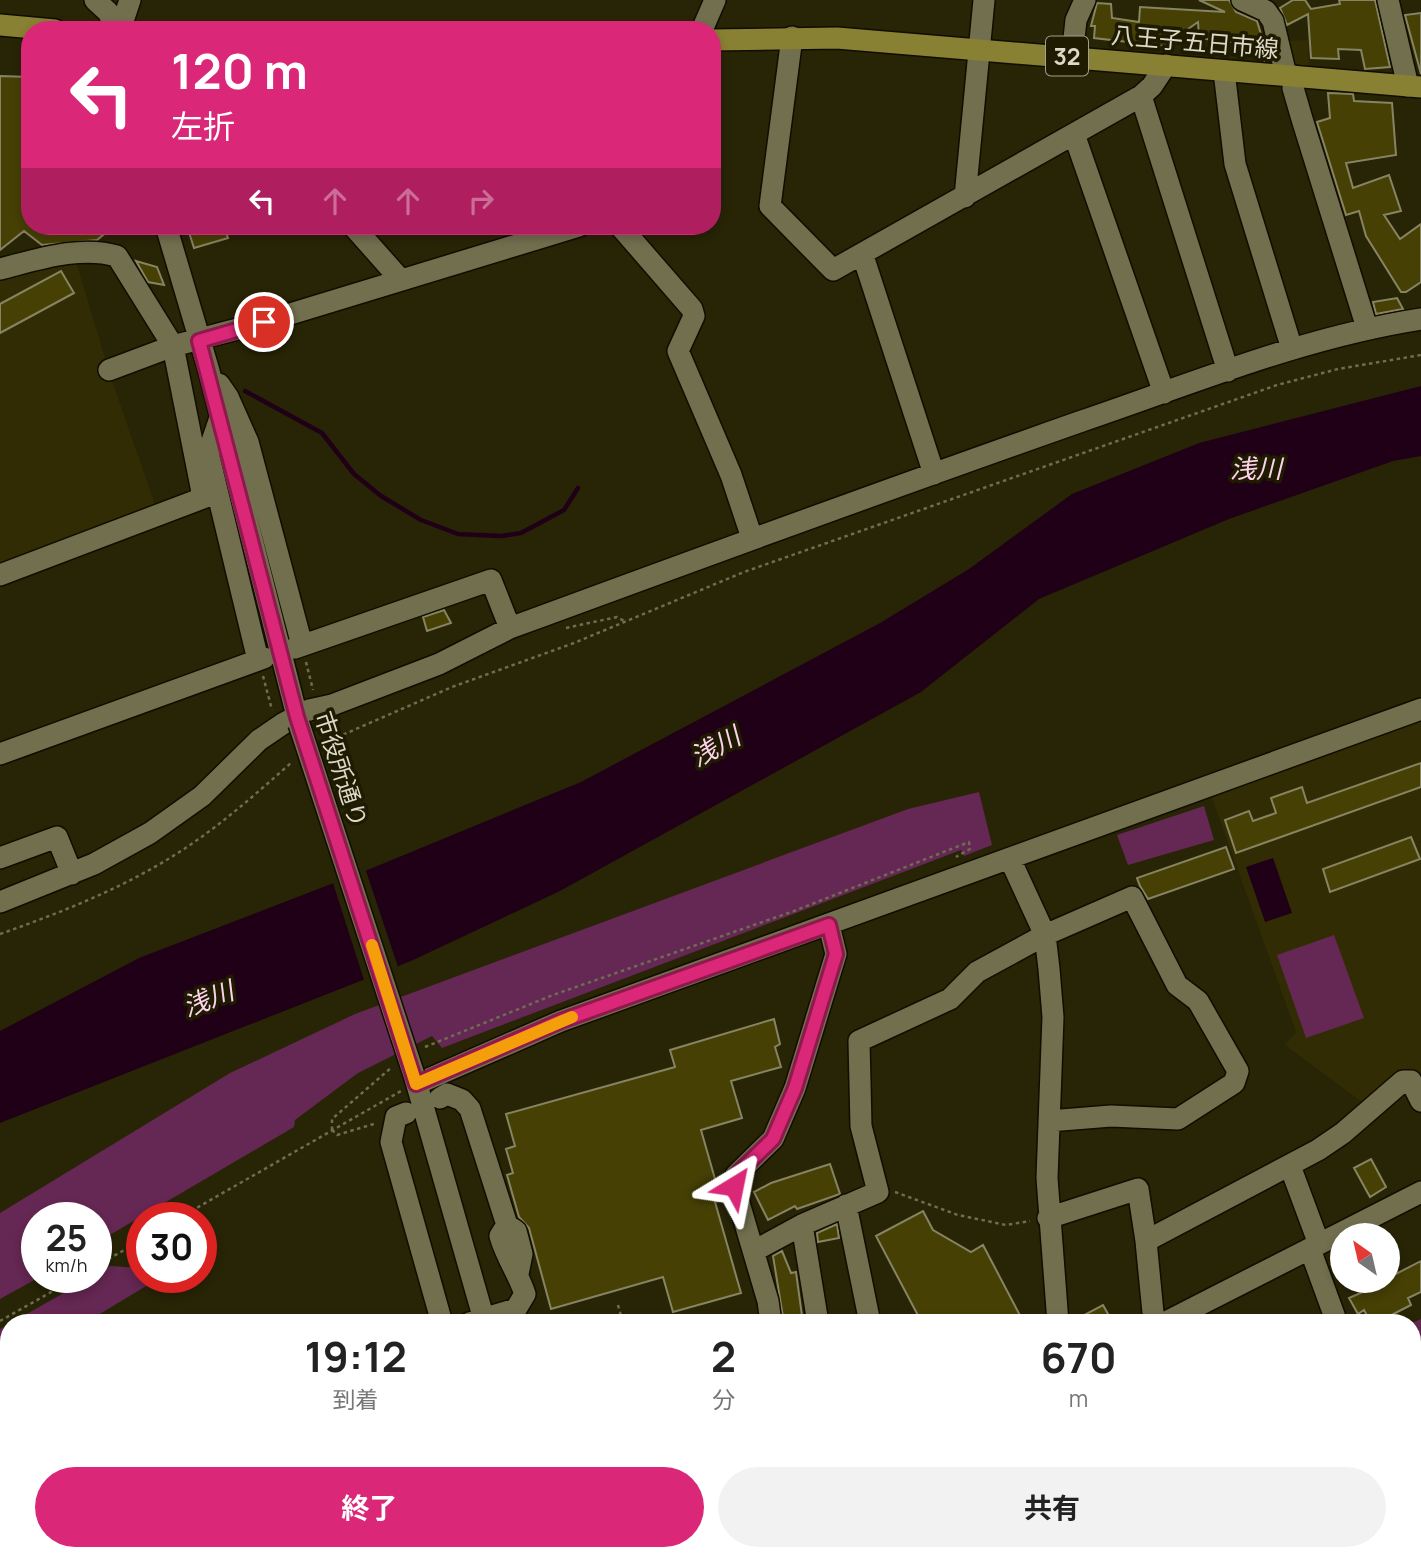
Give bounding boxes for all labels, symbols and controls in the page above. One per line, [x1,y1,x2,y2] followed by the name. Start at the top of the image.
[1110,17,1280,65] street label: 八王子五日市線
[1046,36,1088,76] road number: 32
[171,37,308,104] text: 120 m
[56,49,147,140] icon: left
[171,104,235,148] text: 左折
[243,182,281,220] icon: left
[316,182,354,220] icon: ahead
[389,182,427,220] icon: ahead
[462,182,500,220] icon: right
[234,292,294,352] pin
[245,303,283,341] icon: arrive
[1230,450,1285,486] water label: 浅川
[308,707,376,831] street label: 市役所通り
[684,716,749,774] water label: 浅川
[177,971,242,1024] water label: 浅川
[697,1149,771,1223] position arrow
[126,1202,217,1293] speed limit sign: 30
[46,1214,87,1262] text: 25
[1330,1223,1400,1293] north arrow
[1330,1223,1400,1293] map controls
[46,1253,87,1277] text: km/h
[304,1327,407,1385] text: 19:12
[711,1327,736,1385] text: 2
[1040,1328,1117,1386] text: 670
[1069,1382,1088,1414] text: m
[333,1383,379,1415] text: 到着
[712,1383,735,1415] text: 分
[35,1467,704,1547] button: 終了
[718,1467,1386,1547] button: 共有

